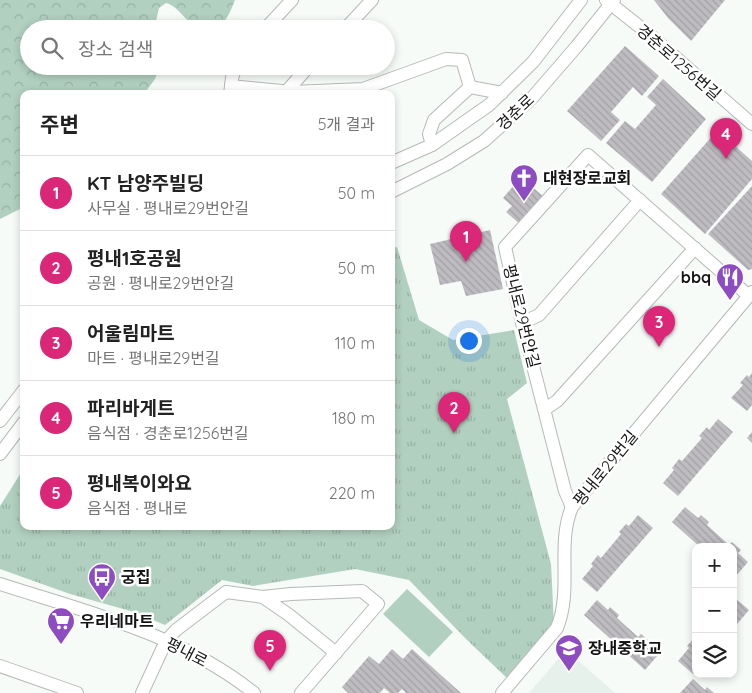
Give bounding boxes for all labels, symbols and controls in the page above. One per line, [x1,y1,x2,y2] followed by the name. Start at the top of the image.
[20,20,395,75] search box
[633,20,725,104] street label: 경춘로1256번길
[38,34,66,62] icon: search
[78,37,153,61] text: 장소 검색
[492,89,538,134] street label: 경춘로
[40,111,79,137] text: 주변
[318,114,375,134] text: 5개 결과
[710,118,742,159] pin: 4
[509,163,539,202] church icon: 대현장로교회
[543,168,631,188] place label: 대현장로교회
[87,171,204,195] text: KT 남양주빌딩
[53,183,59,203] text: 1
[338,183,375,203] text: 50 m
[87,198,249,218] text: 사무실 · 평내로29번안길
[450,221,482,262] pin: 1
[87,246,182,270] text: 평내1호공원
[51,258,61,278] text: 2
[338,258,375,278] text: 50 m
[499,262,545,370] street label: 평내로29번안길
[715,262,745,301] restaurant icon: bbq
[681,267,711,287] place label: bbq
[87,273,234,293] text: 공원 · 평내로29번안길
[643,306,675,347] pin: 3
[87,321,174,345] text: 어울림마트
[456,328,482,354] your location
[52,333,60,353] text: 3
[335,333,375,353] text: 110 m
[87,348,220,368] text: 마트 · 평내로29번길
[438,392,470,433] pin: 2
[87,396,174,420] text: 파리바게트
[51,408,61,428] text: 4
[332,408,375,428] text: 180 m
[87,423,249,443] text: 음식점 · 경춘로1256번길
[568,426,642,510] street label: 평내로29번길
[87,471,192,495] text: 평내복이와요
[51,483,61,503] text: 5
[329,483,375,503] text: 220 m
[87,498,187,518] text: 음식점 · 평내로
[692,543,737,678] map controls
[692,543,737,588] button: +
[87,562,117,601] bus stop icon: 궁집
[121,567,150,587] place label: 궁집
[692,588,737,633] button: −
[46,606,76,645] supermarket icon: 우리네마트
[80,611,154,631] place label: 우리네마트
[254,630,286,671] pin: 5
[163,633,211,671] street label: 평내로
[554,633,584,672] school or university icon: 장내중학교
[692,633,737,678] button: layers
[588,638,662,658] place label: 장내중학교

